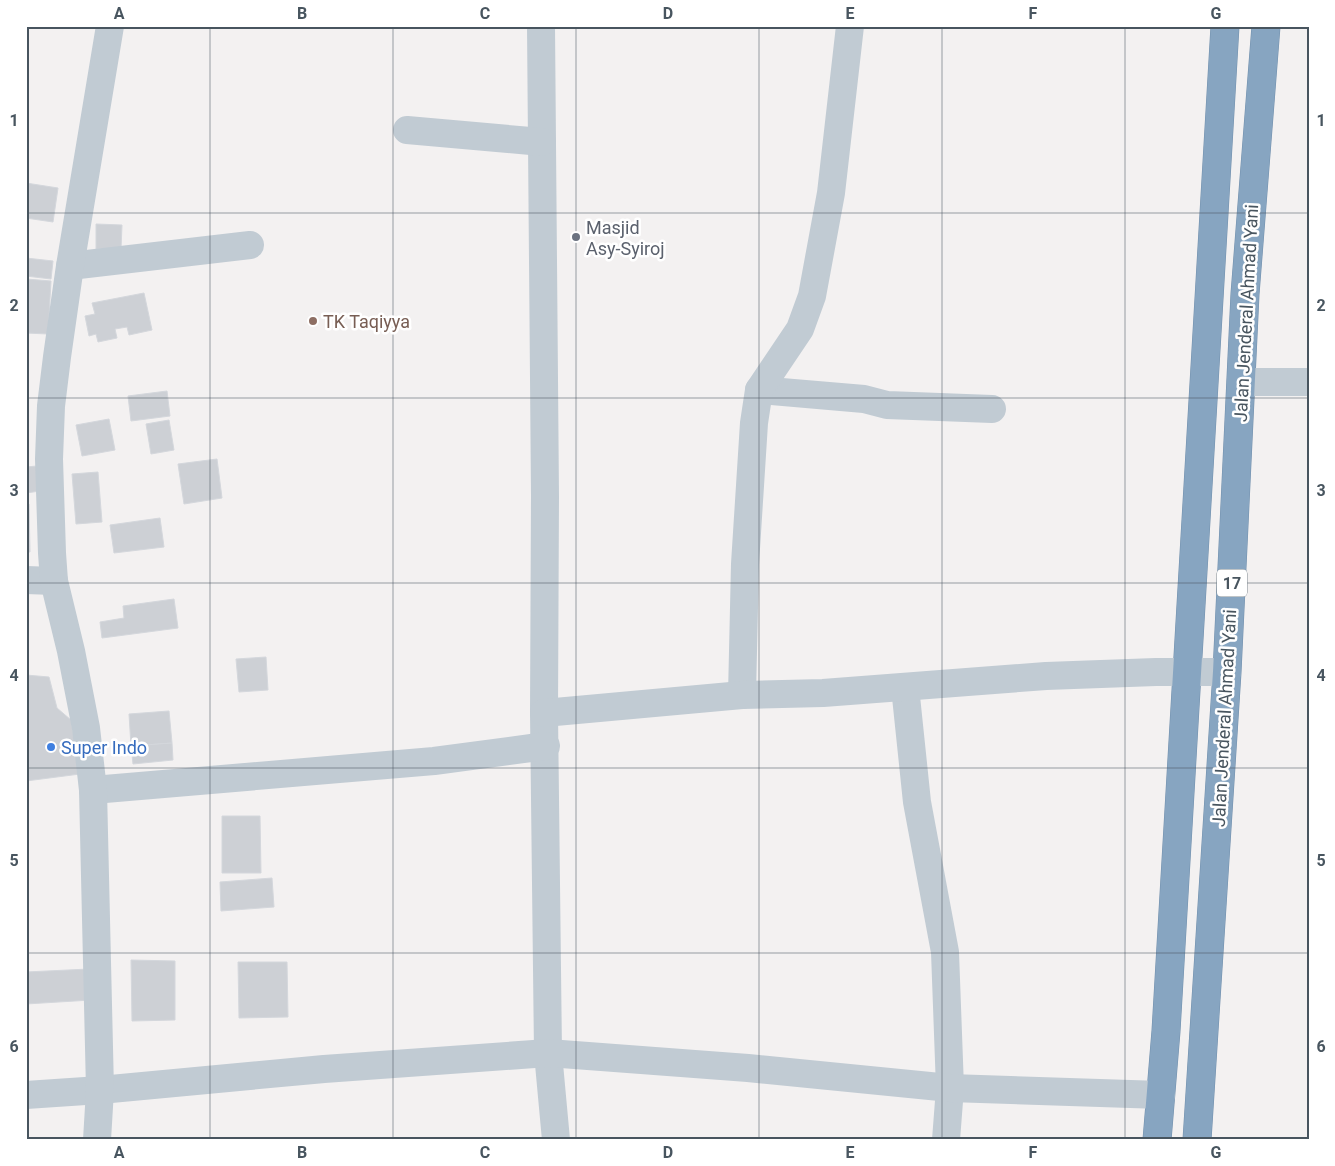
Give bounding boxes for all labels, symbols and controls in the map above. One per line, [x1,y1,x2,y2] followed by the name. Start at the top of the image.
[114,4,125,23] text: A
[297,4,307,23] text: B
[480,4,490,23] text: C
[663,4,673,23] text: D
[846,4,855,23] text: E
[1029,4,1038,23] text: F
[1211,4,1222,23] text: G
[9,111,19,130] text: 1
[1316,111,1326,130] text: 1
[1230,204,1262,422] street label: Jalan Jenderal Ahmad Yani
[586,217,665,259] place label: Masjid Asy-Syiroj
[570,231,582,243] marker: Masjid Asy-Syiroj
[9,296,19,315] text: 2
[1316,296,1326,315] text: 2
[323,311,410,332] place label: TK Taqiyya
[307,315,319,327] marker: TK Taqiyya
[9,481,19,500] text: 3
[1316,481,1326,500] text: 3
[1217,570,1247,596] road number: 17
[1208,609,1240,827] street label: Jalan Jenderal Ahmad Yani
[9,666,19,685] text: 4
[1316,666,1326,685] text: 4
[61,737,147,758] place label: Super Indo
[45,741,57,753] marker: Super Indo
[9,851,19,870] text: 5
[1316,851,1326,870] text: 5
[9,1037,19,1056] text: 6
[1316,1037,1326,1056] text: 6
[114,1143,125,1162] text: A
[297,1143,307,1162] text: B
[480,1143,490,1162] text: C
[663,1143,673,1162] text: D
[846,1143,855,1162] text: E
[1029,1143,1038,1162] text: F
[1211,1143,1222,1162] text: G

